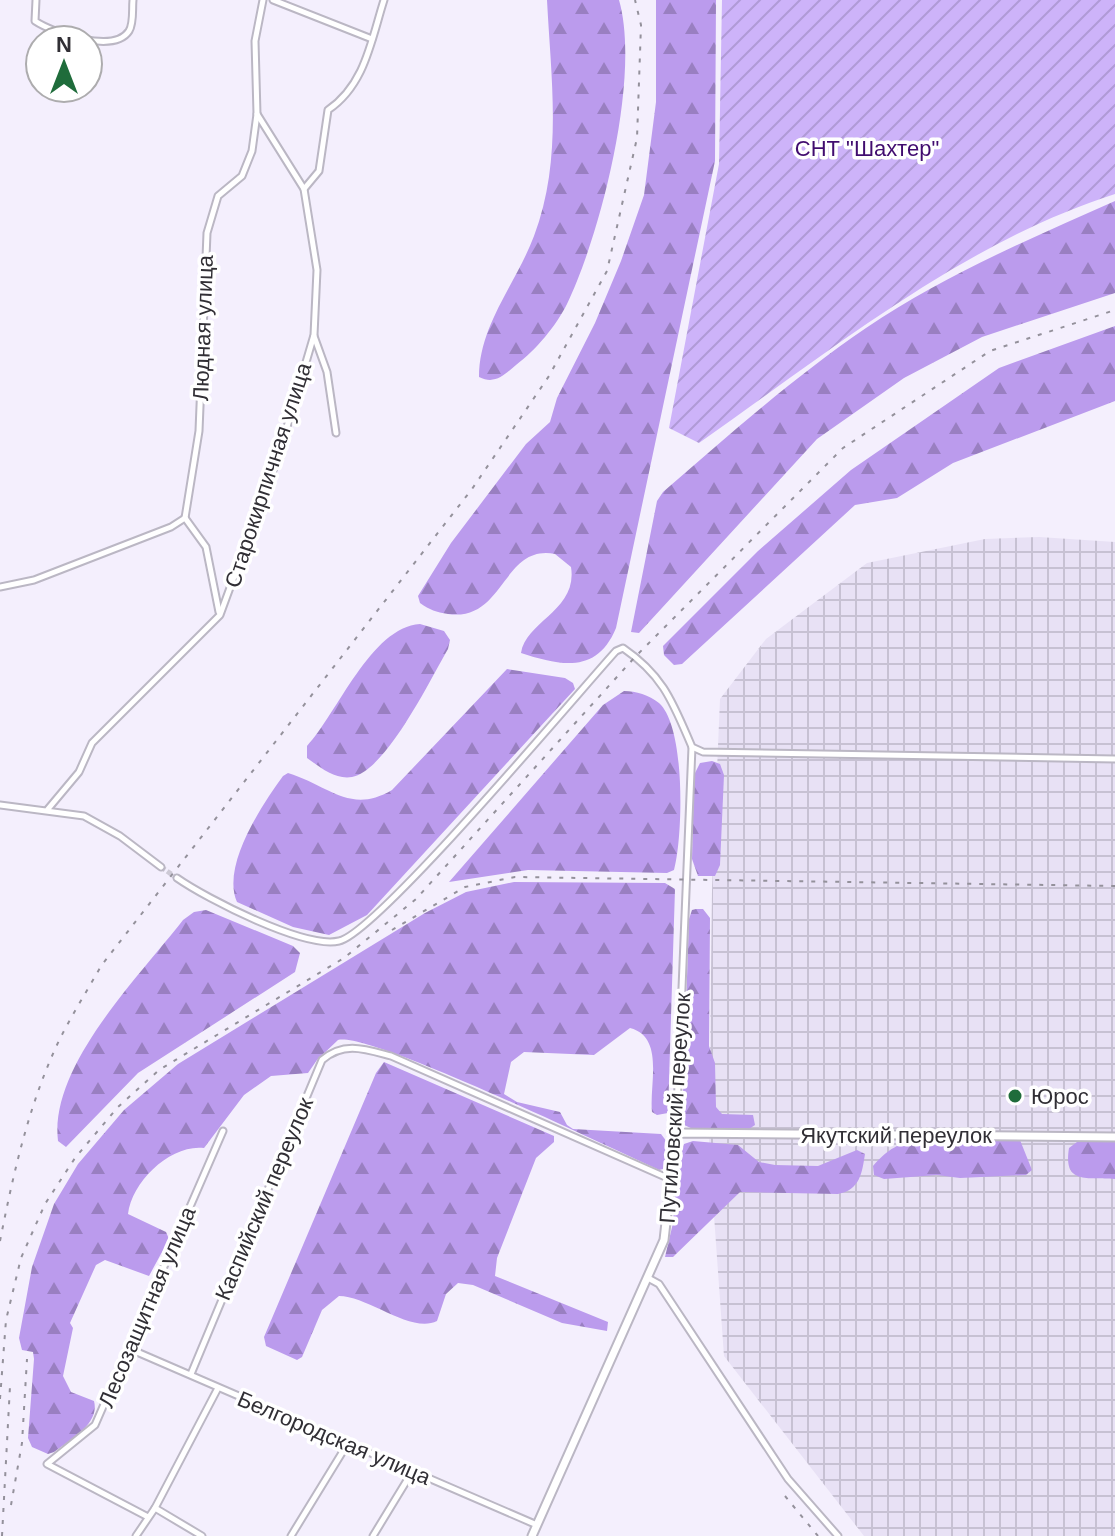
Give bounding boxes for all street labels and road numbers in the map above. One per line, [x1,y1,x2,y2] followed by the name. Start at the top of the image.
[188,254,218,401] street label: Людная улица
[220,359,316,591] street label: Старокирпичная улица
[654,991,696,1224] street label: Путиловский переулок
[210,1094,318,1304] street label: Каспийский переулок
[800,1123,992,1148] street label: Якутский переулок
[93,1202,201,1411] street label: Лесозащитная улица
[234,1386,435,1490] street label: Белгородская улица

